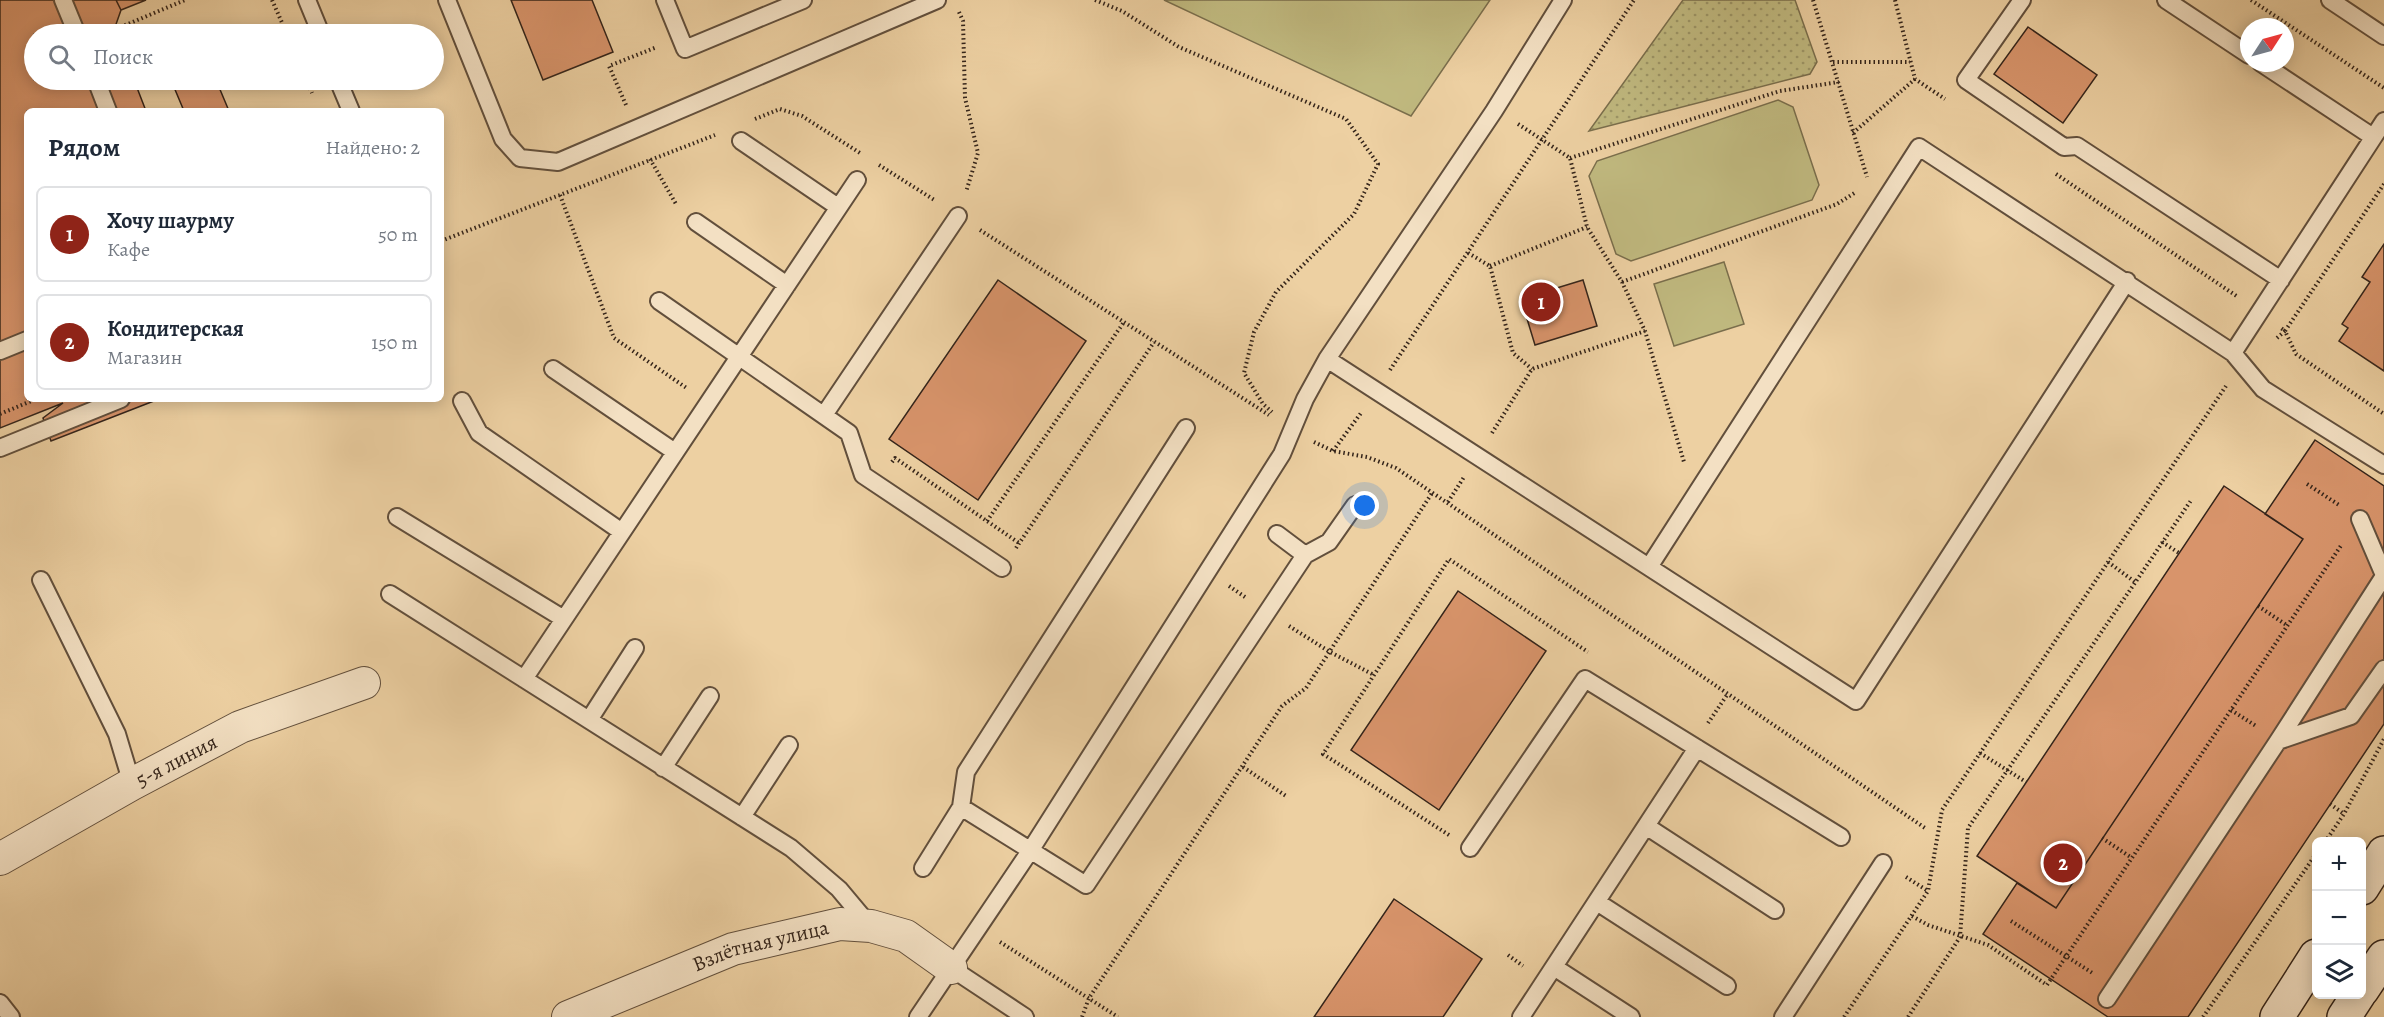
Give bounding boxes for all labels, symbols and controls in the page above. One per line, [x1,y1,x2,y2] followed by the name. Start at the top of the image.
[2240,18,2294,72] north arrow
[24,24,444,90] search box
[45,41,78,74] icon: search
[93,42,153,72] text: Поиск
[48,130,120,165] text: Рядом
[325,134,420,161] text: Найдено: 2
[107,206,234,236] text: Хочу шаурму
[66,221,73,248] text: 1
[378,221,418,248] text: 50 m
[107,236,150,263] text: Кафе
[1522,280,1560,324] pin: 1
[107,314,244,344] text: Кондитерская
[65,329,74,356] text: 2
[371,329,418,356] text: 150 m
[107,344,182,371] text: Магазин
[1350,491,1379,520] your location
[131,728,222,794] street label: 5-я линия
[2312,837,2366,999] map controls
[2312,837,2366,891] button: +
[2044,840,2082,886] pin: 2
[2312,891,2366,945] button: −
[688,913,832,978] street label: Взлётная улица
[2312,945,2366,999] button: layers

